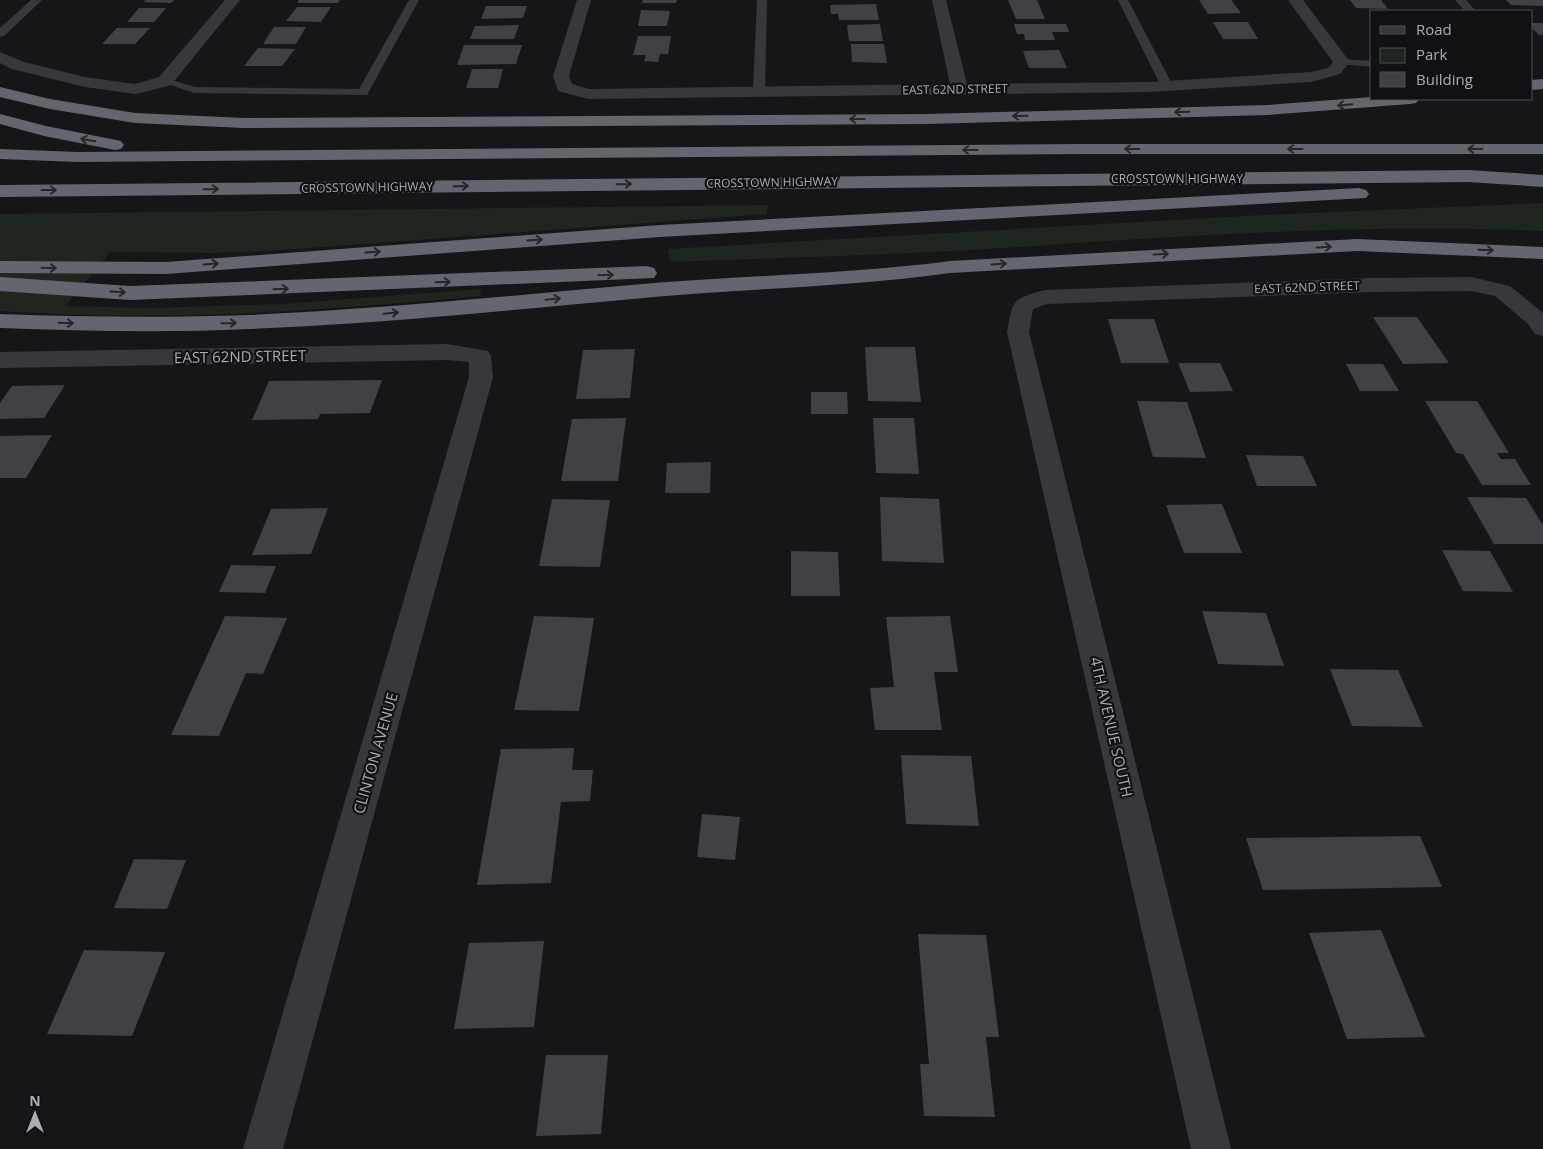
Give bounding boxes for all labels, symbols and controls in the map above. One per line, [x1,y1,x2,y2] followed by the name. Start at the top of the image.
[1370,10,1533,100] legend
[1416,19,1452,39] text: Road
[1416,44,1447,64] text: Park
[1416,69,1473,89] text: Building
[902,80,1008,98] street label: EAST 62ND STREET
[1337,101,1353,110] one-way arrow
[1174,107,1190,117] one-way arrow
[1012,112,1028,121] one-way arrow
[850,114,866,124] one-way arrow
[81,134,97,144] one-way arrow
[1124,144,1140,154] one-way arrow
[1287,144,1303,154] one-way arrow
[1467,144,1483,154] one-way arrow
[962,145,978,155] one-way arrow
[1111,170,1243,187] street label: CROSSTOWN HIGHWAY
[706,172,838,192] street label: CROSSTOWN HIGHWAY
[301,177,433,197] street label: CROSSTOWN HIGHWAY
[615,179,631,189] one-way arrow
[452,181,469,191] one-way arrow
[203,184,219,193] one-way arrow
[40,185,56,195] one-way arrow
[527,235,543,245] one-way arrow
[1315,242,1331,251] one-way arrow
[1478,246,1494,255] one-way arrow
[365,247,381,257] one-way arrow
[1153,250,1169,259] one-way arrow
[991,259,1007,269] one-way arrow
[203,260,219,269] one-way arrow
[40,264,56,273] one-way arrow
[597,271,613,280] one-way arrow
[434,277,451,287] one-way arrow
[1254,277,1360,297] street label: EAST 62ND STREET
[273,284,289,293] one-way arrow
[110,288,126,297] one-way arrow
[544,294,560,304] one-way arrow
[383,308,399,318] one-way arrow
[220,318,236,327] one-way arrow
[58,319,74,328] one-way arrow
[174,345,307,367] street label: EAST 62ND STREET
[1086,655,1138,799] street label: 4TH AVENUE SOUTH
[348,690,402,816] street label: CLINTON AVENUE
[10,1089,60,1139] north arrow
[29,1091,41,1110] text: N

